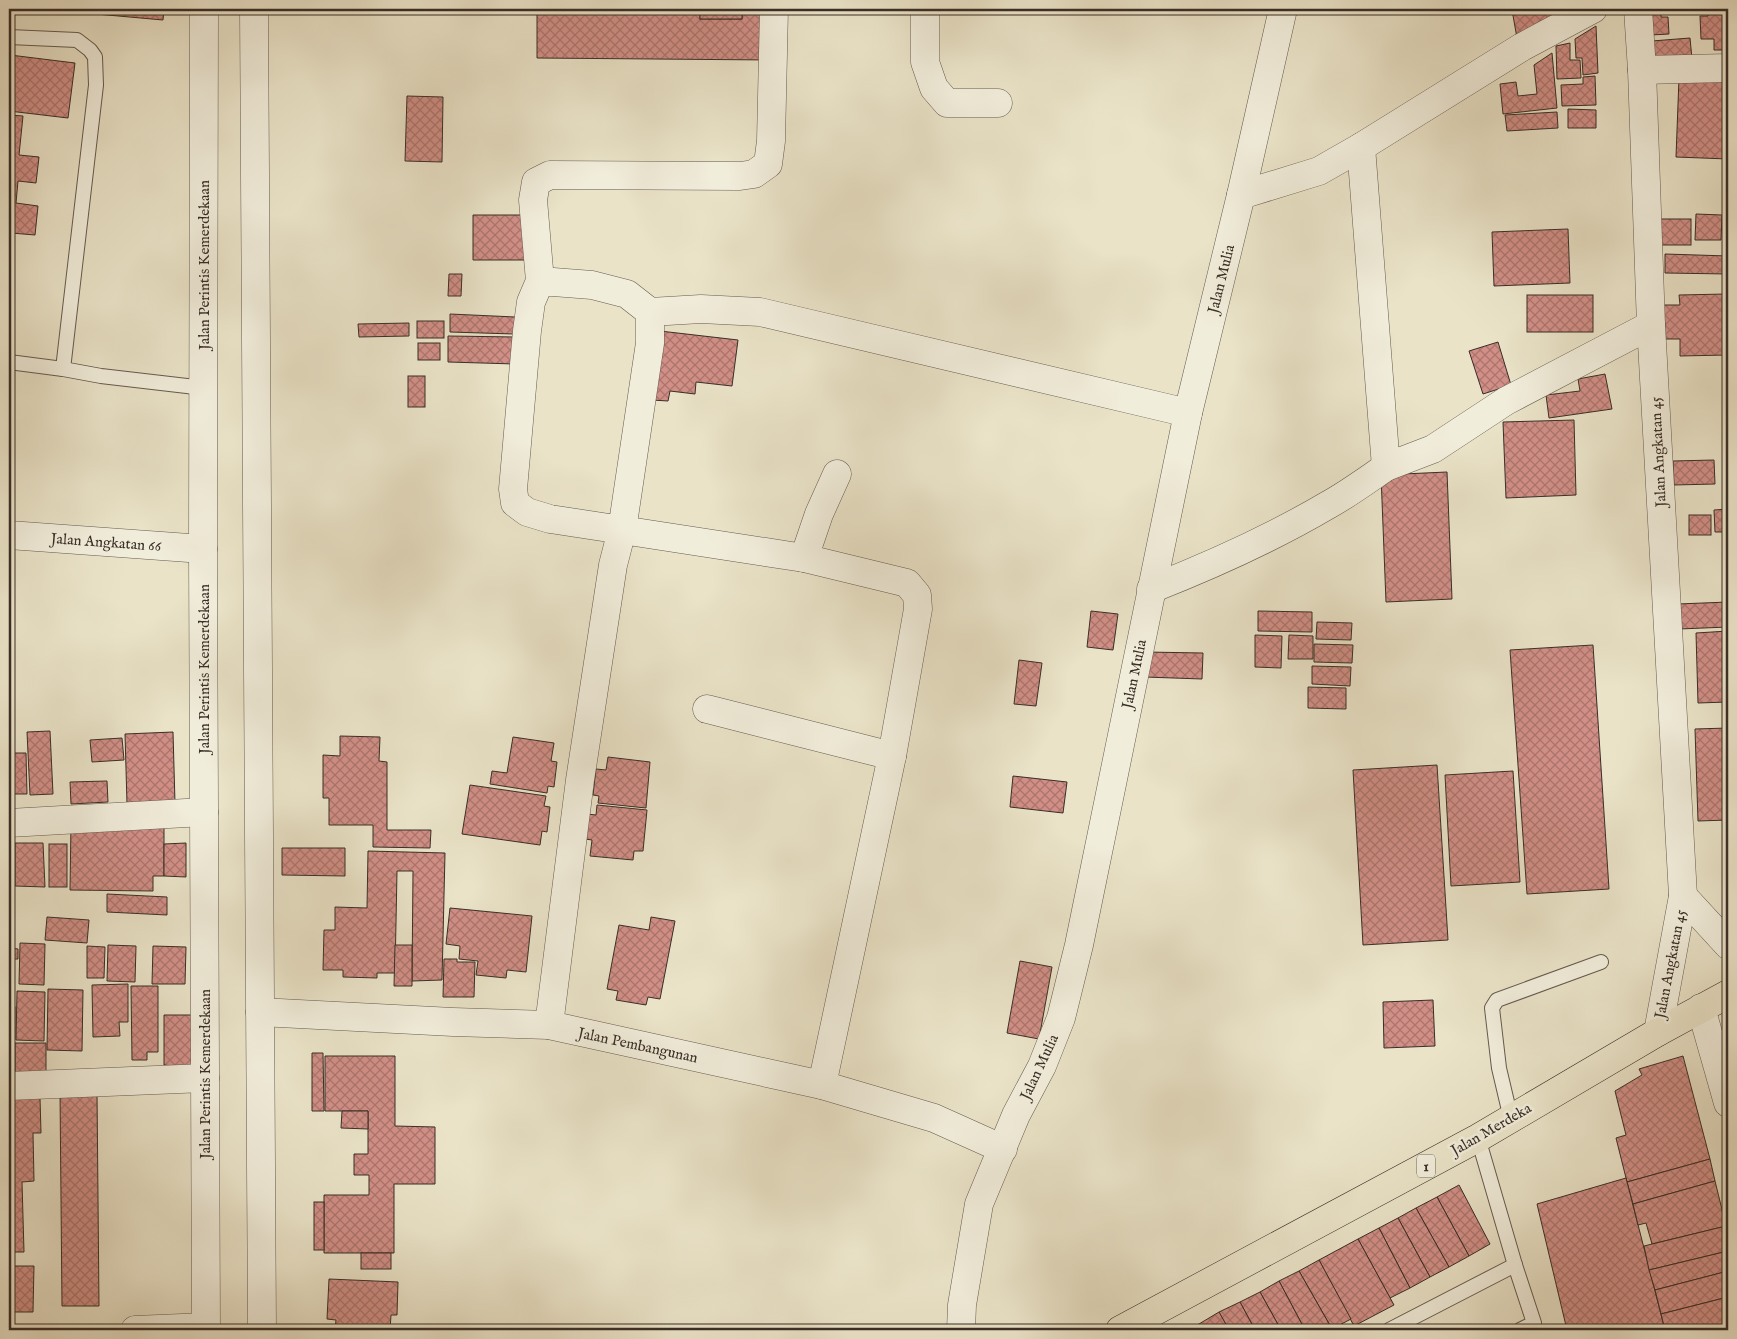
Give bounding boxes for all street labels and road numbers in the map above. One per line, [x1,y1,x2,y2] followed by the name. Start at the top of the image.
[195,180,214,352] street label: Jalan Perintis Kemerdekaan
[1203,242,1239,318] street label: Jalan Mulia
[1646,396,1671,510] street label: Jalan Angkatan 45
[48,529,162,556] street label: Jalan Angkatan 66
[195,584,214,756] street label: Jalan Perintis Kemerdekaan
[1117,637,1151,712] street label: Jalan Mulia
[1650,908,1690,1022] street label: Jalan Angkatan 45
[196,989,215,1161] street label: Jalan Perintis Kemerdekaan
[574,1023,699,1067] street label: Jalan Pembangunan
[1015,1031,1063,1105] street label: Jalan Mulia
[1446,1098,1535,1161] street label: Jalan Merdeka
[1417,1154,1435,1178] road number: 1

